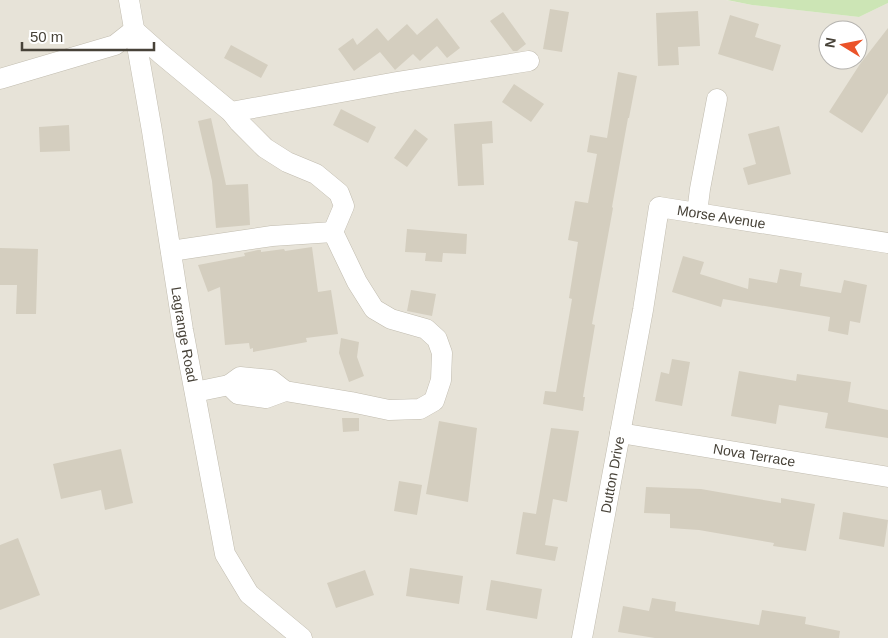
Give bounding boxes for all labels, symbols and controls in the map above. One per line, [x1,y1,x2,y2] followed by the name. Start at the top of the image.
[22,20,155,52] scale bar
[818,20,868,70] north arrow
[30,28,63,45] text: 50 m
[821,36,839,49] text: N
[676,202,767,232] street label: Morse Avenue
[168,286,201,383] street label: Lagrange Road
[597,435,627,515] street label: Dutton Drive
[712,440,797,470] street label: Nova Terrace

